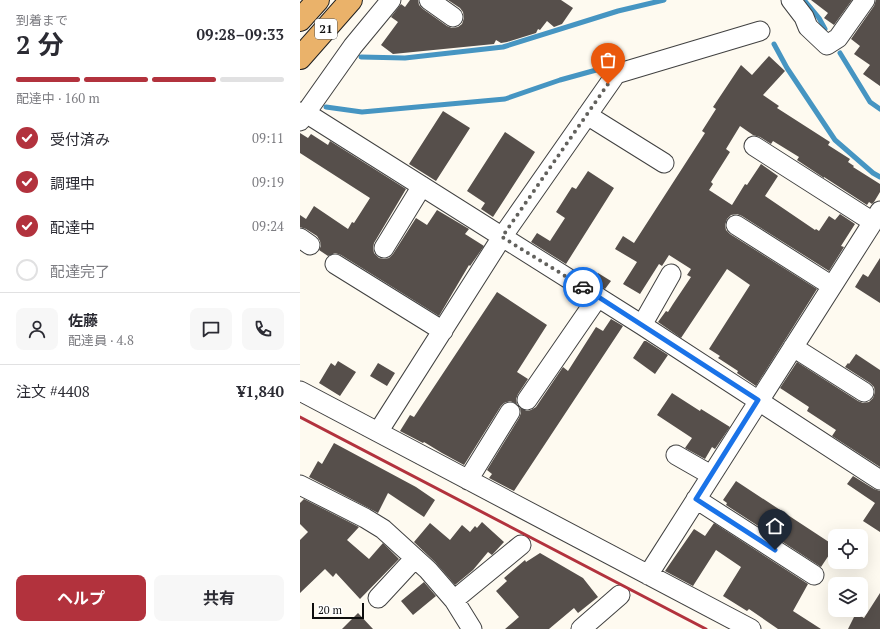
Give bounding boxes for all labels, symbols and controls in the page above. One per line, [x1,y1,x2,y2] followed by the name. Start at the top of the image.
[16,11,68,29] text: 到着まで
[315,19,337,39] road number: 21
[197,24,284,44] text: 09:28–09:33
[16,27,64,61] text: 2 分
[591,43,625,84] pin
[597,49,619,71] icon: bag
[16,89,100,107] text: 配達中 · 160 m
[16,127,38,149] icon: check
[50,129,110,149] text: 受付済み
[252,129,284,147] text: 09:11
[16,171,38,193] icon: check
[50,173,95,193] text: 調理中
[252,173,284,191] text: 09:19
[16,215,38,237] icon: check
[50,217,95,237] text: 配達中
[252,217,284,235] text: 09:24
[50,261,110,281] text: 配達完了
[563,267,603,307] courier
[572,276,594,298] icon: car
[16,308,58,350] button: person
[190,308,232,350] button: chat
[242,308,284,350] button: phone
[68,310,98,330] text: 佐藤
[68,331,134,349] text: 配達員 · 4.8
[16,381,90,401] text: 注文 #4408
[237,381,284,401] text: ¥1,840
[758,509,792,550] pin
[764,515,786,537] icon: home
[828,529,868,617] map controls
[828,529,868,569] button: locate
[16,575,146,621] button: ヘルプ
[154,575,284,621] button: 共有
[828,577,868,617] button: layers
[312,601,364,620] scale bar
[318,603,342,617] text: 20 m

